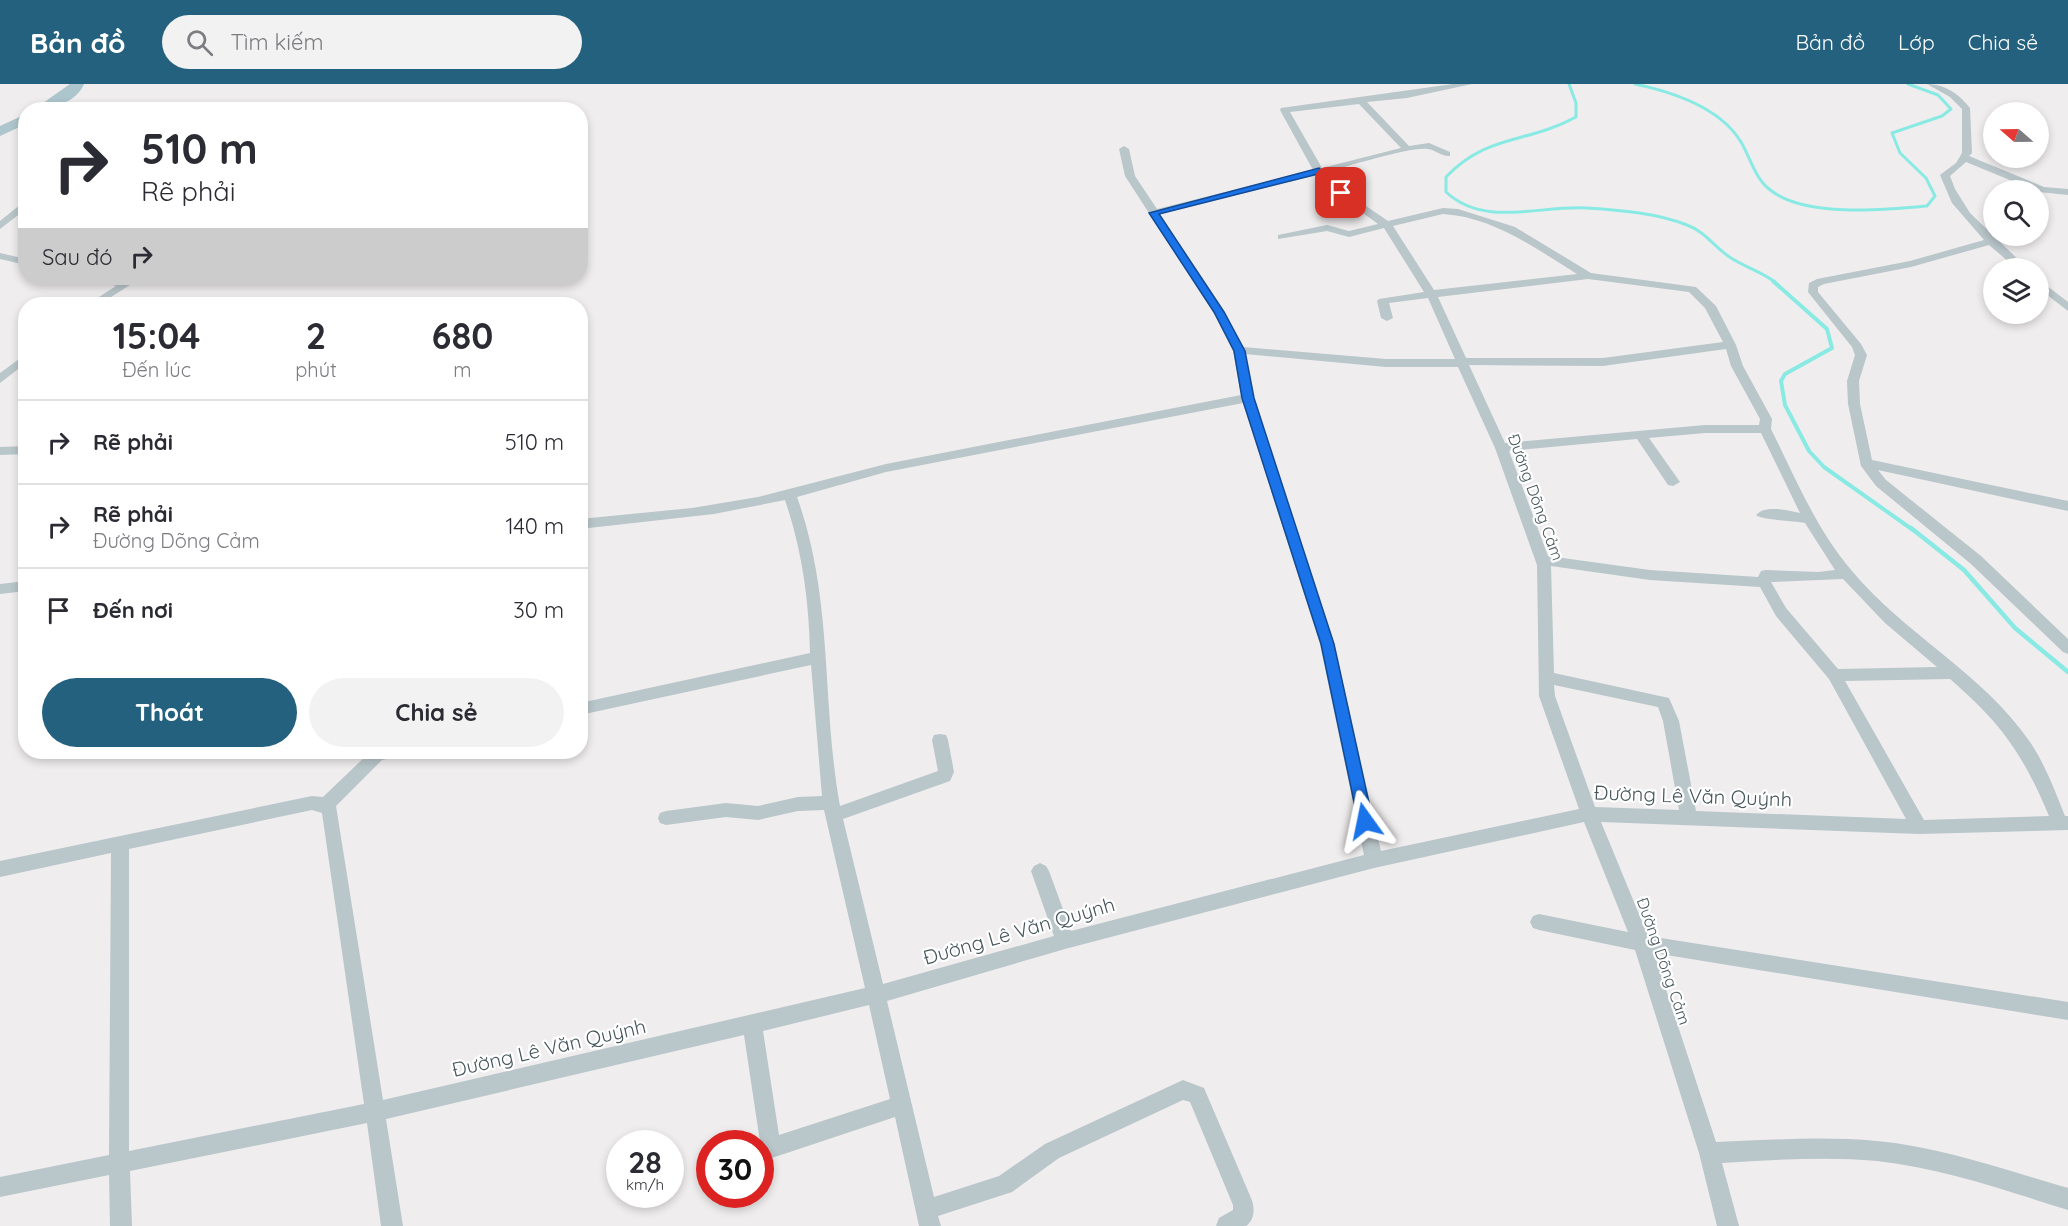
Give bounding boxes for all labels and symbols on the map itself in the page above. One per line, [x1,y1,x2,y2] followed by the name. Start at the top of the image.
[1983,102,2049,168] north arrow
[1315,167,1366,218] pin
[1504,431,1568,563] street label: Đường Dõng Cảm
[1594,780,1792,811] street label: Đường Lê Văn Quýnh
[1333,789,1397,853] position arrow
[920,891,1118,970] street label: Đường Lê Văn Quýnh
[1633,895,1695,1027] street label: Đường Dõng Cảm
[450,1013,648,1082] street label: Đường Lê Văn Quýnh
[696,1130,774,1208] speed limit sign: 30

